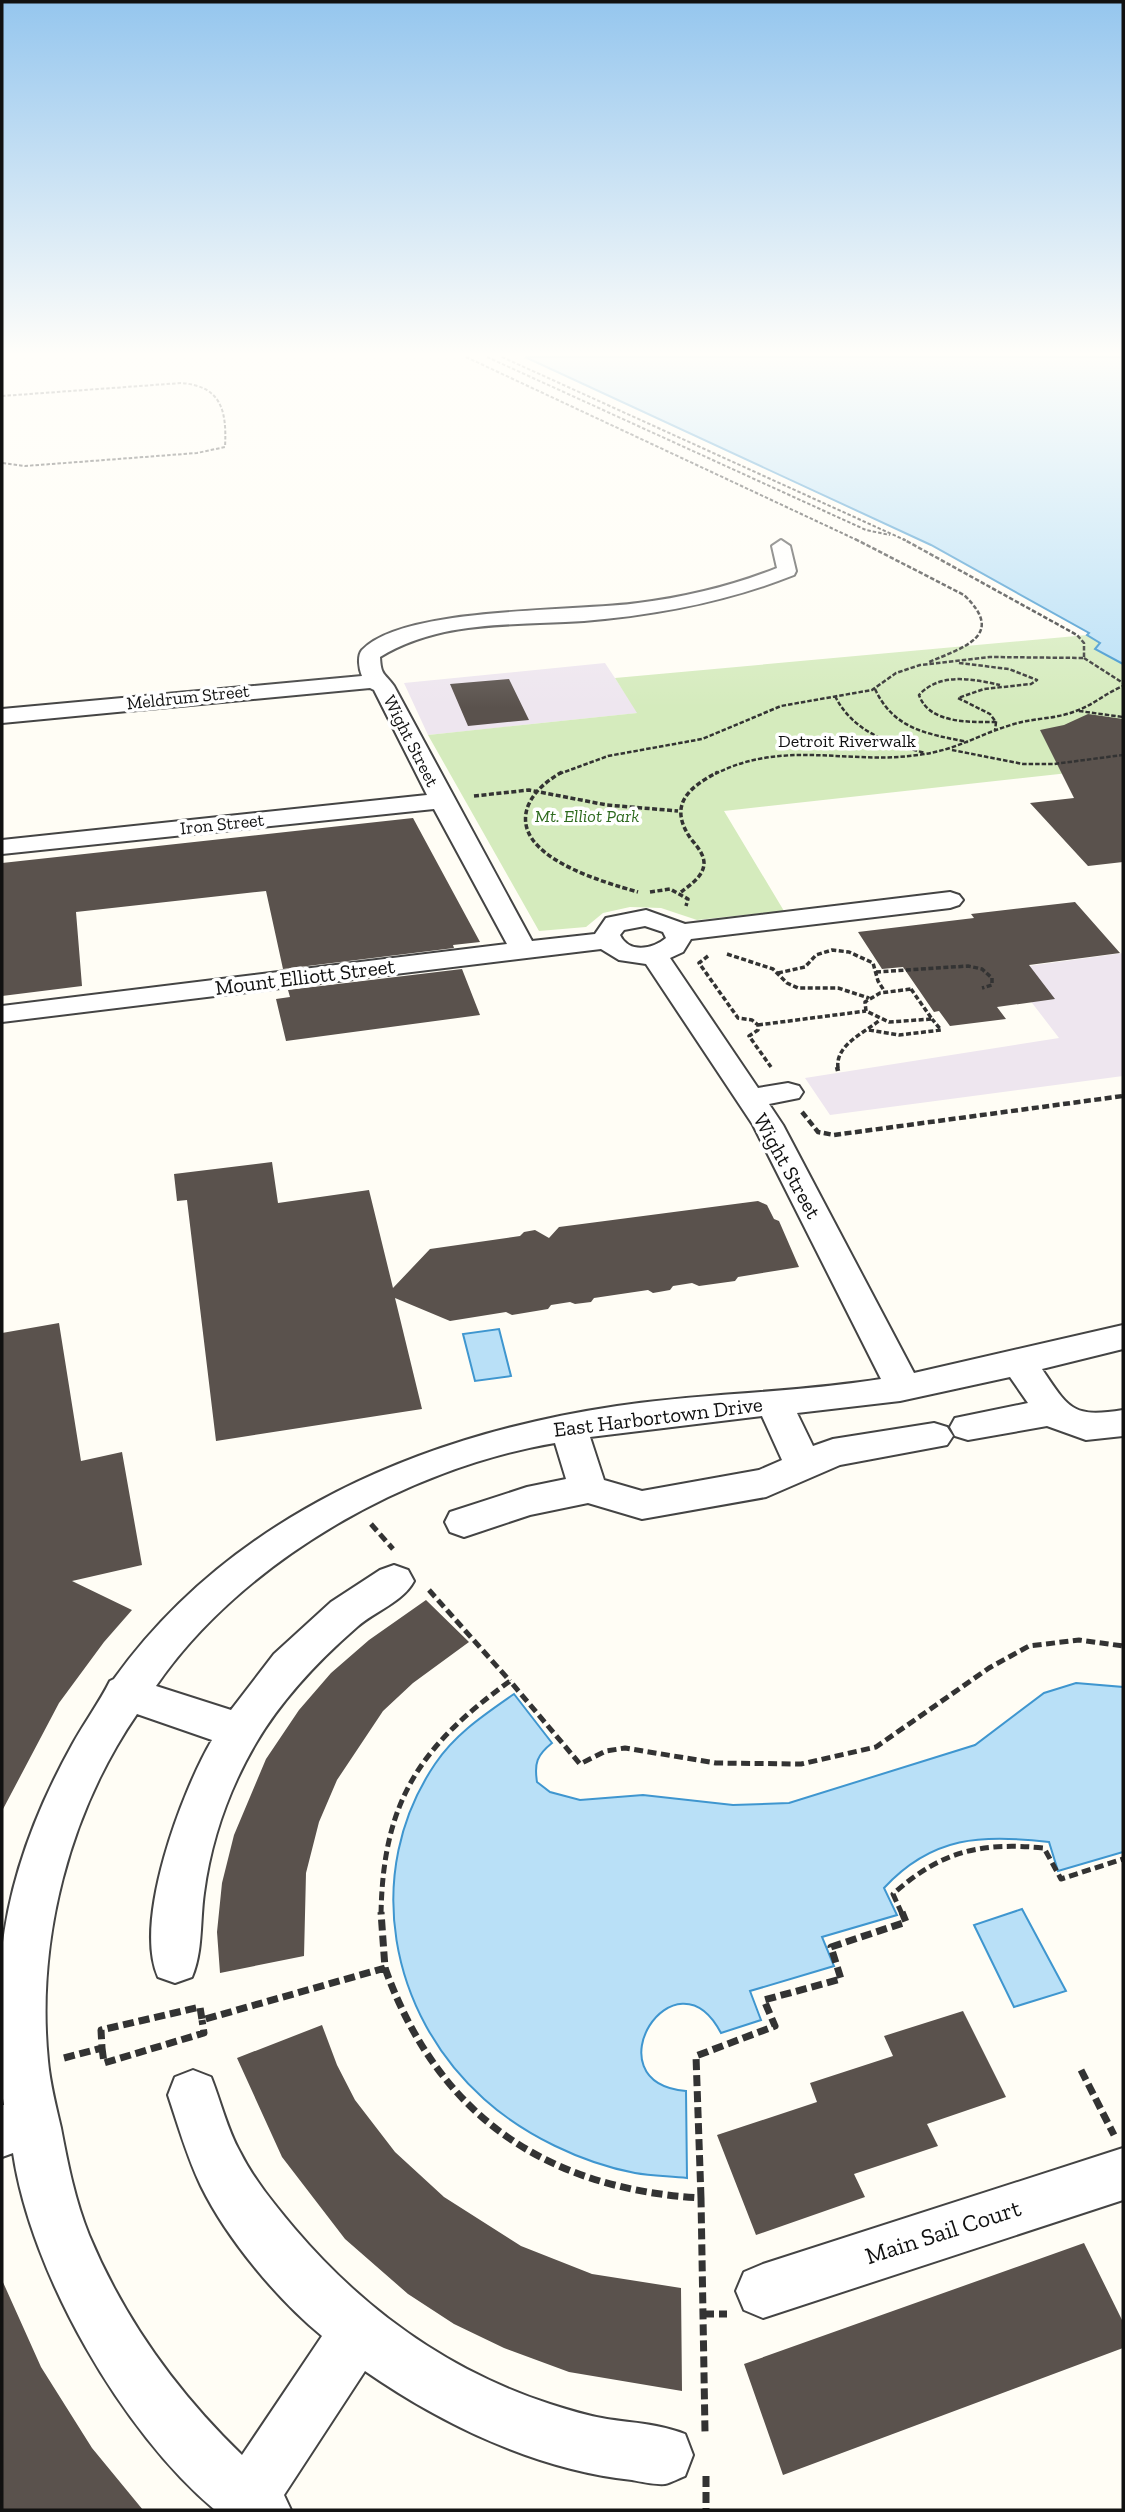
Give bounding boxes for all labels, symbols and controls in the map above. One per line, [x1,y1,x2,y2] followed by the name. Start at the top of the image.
[126,680,251,714] street label: Meldrum Street
[379,692,444,791] street label: Wight Street
[778,730,917,752] street label: Detroit Riverwalk
[535,805,639,827] park label: Mt. Elliot Park
[179,809,265,839] street label: Iron Street
[214,953,397,1000] street label: Mount Elliott Street
[748,1109,827,1223] street label: Wight Street
[552,1391,764,1442] street label: East Harbortown Drive
[862,2193,1024,2270] street label: Main Sail Court

